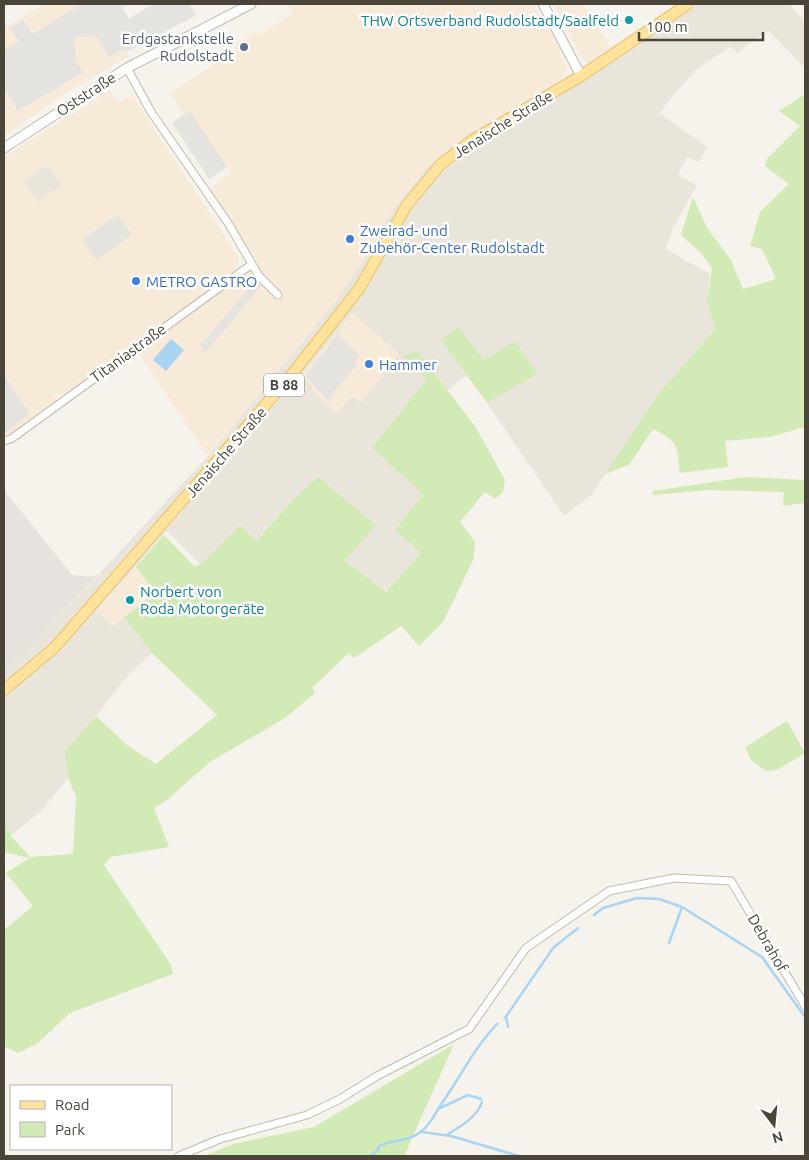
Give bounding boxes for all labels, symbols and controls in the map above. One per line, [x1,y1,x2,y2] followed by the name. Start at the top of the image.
[639,10,763,42] scale bar
[361,12,619,29] place label: THW Ortsverband Rudolstadt/Saalfeld
[623,14,635,26] marker: THW Ortsverband Rudolstadt/Saalfeld
[646,18,688,35] text: 100 m
[122,30,234,64] place label: Erdgastankstelle Rudolstadt
[238,41,250,53] marker: Erdgastankstelle Rudolstadt
[53,69,119,119] street label: Oststraße
[450,87,556,161] street label: Jenaische Straße
[360,222,545,256] place label: Zweirad- und Zubehör-Center Rudolstadt
[344,233,356,245] marker: Zweirad- und Zubehör-Center Rudolstadt
[146,273,257,290] place label: METRO GASTRO
[130,275,142,287] marker: METRO GASTRO
[87,320,169,386] street label: Titaniastraße
[379,356,437,373] place label: Hammer
[363,358,375,370] marker: Hammer
[264,374,304,396] road number: B 88
[182,403,270,501] street label: Jenaische Straße
[140,583,265,617] place label: Norbert von Roda Motorgeräte
[124,594,136,606] marker: Norbert von Roda Motorgeräte
[745,911,792,975] street label: Debrahof
[10,1085,172,1150] legend
[55,1096,90,1113] text: Road
[749,1100,799,1150] north arrow
[55,1121,85,1138] text: Park
[770,1128,785,1147] text: N

